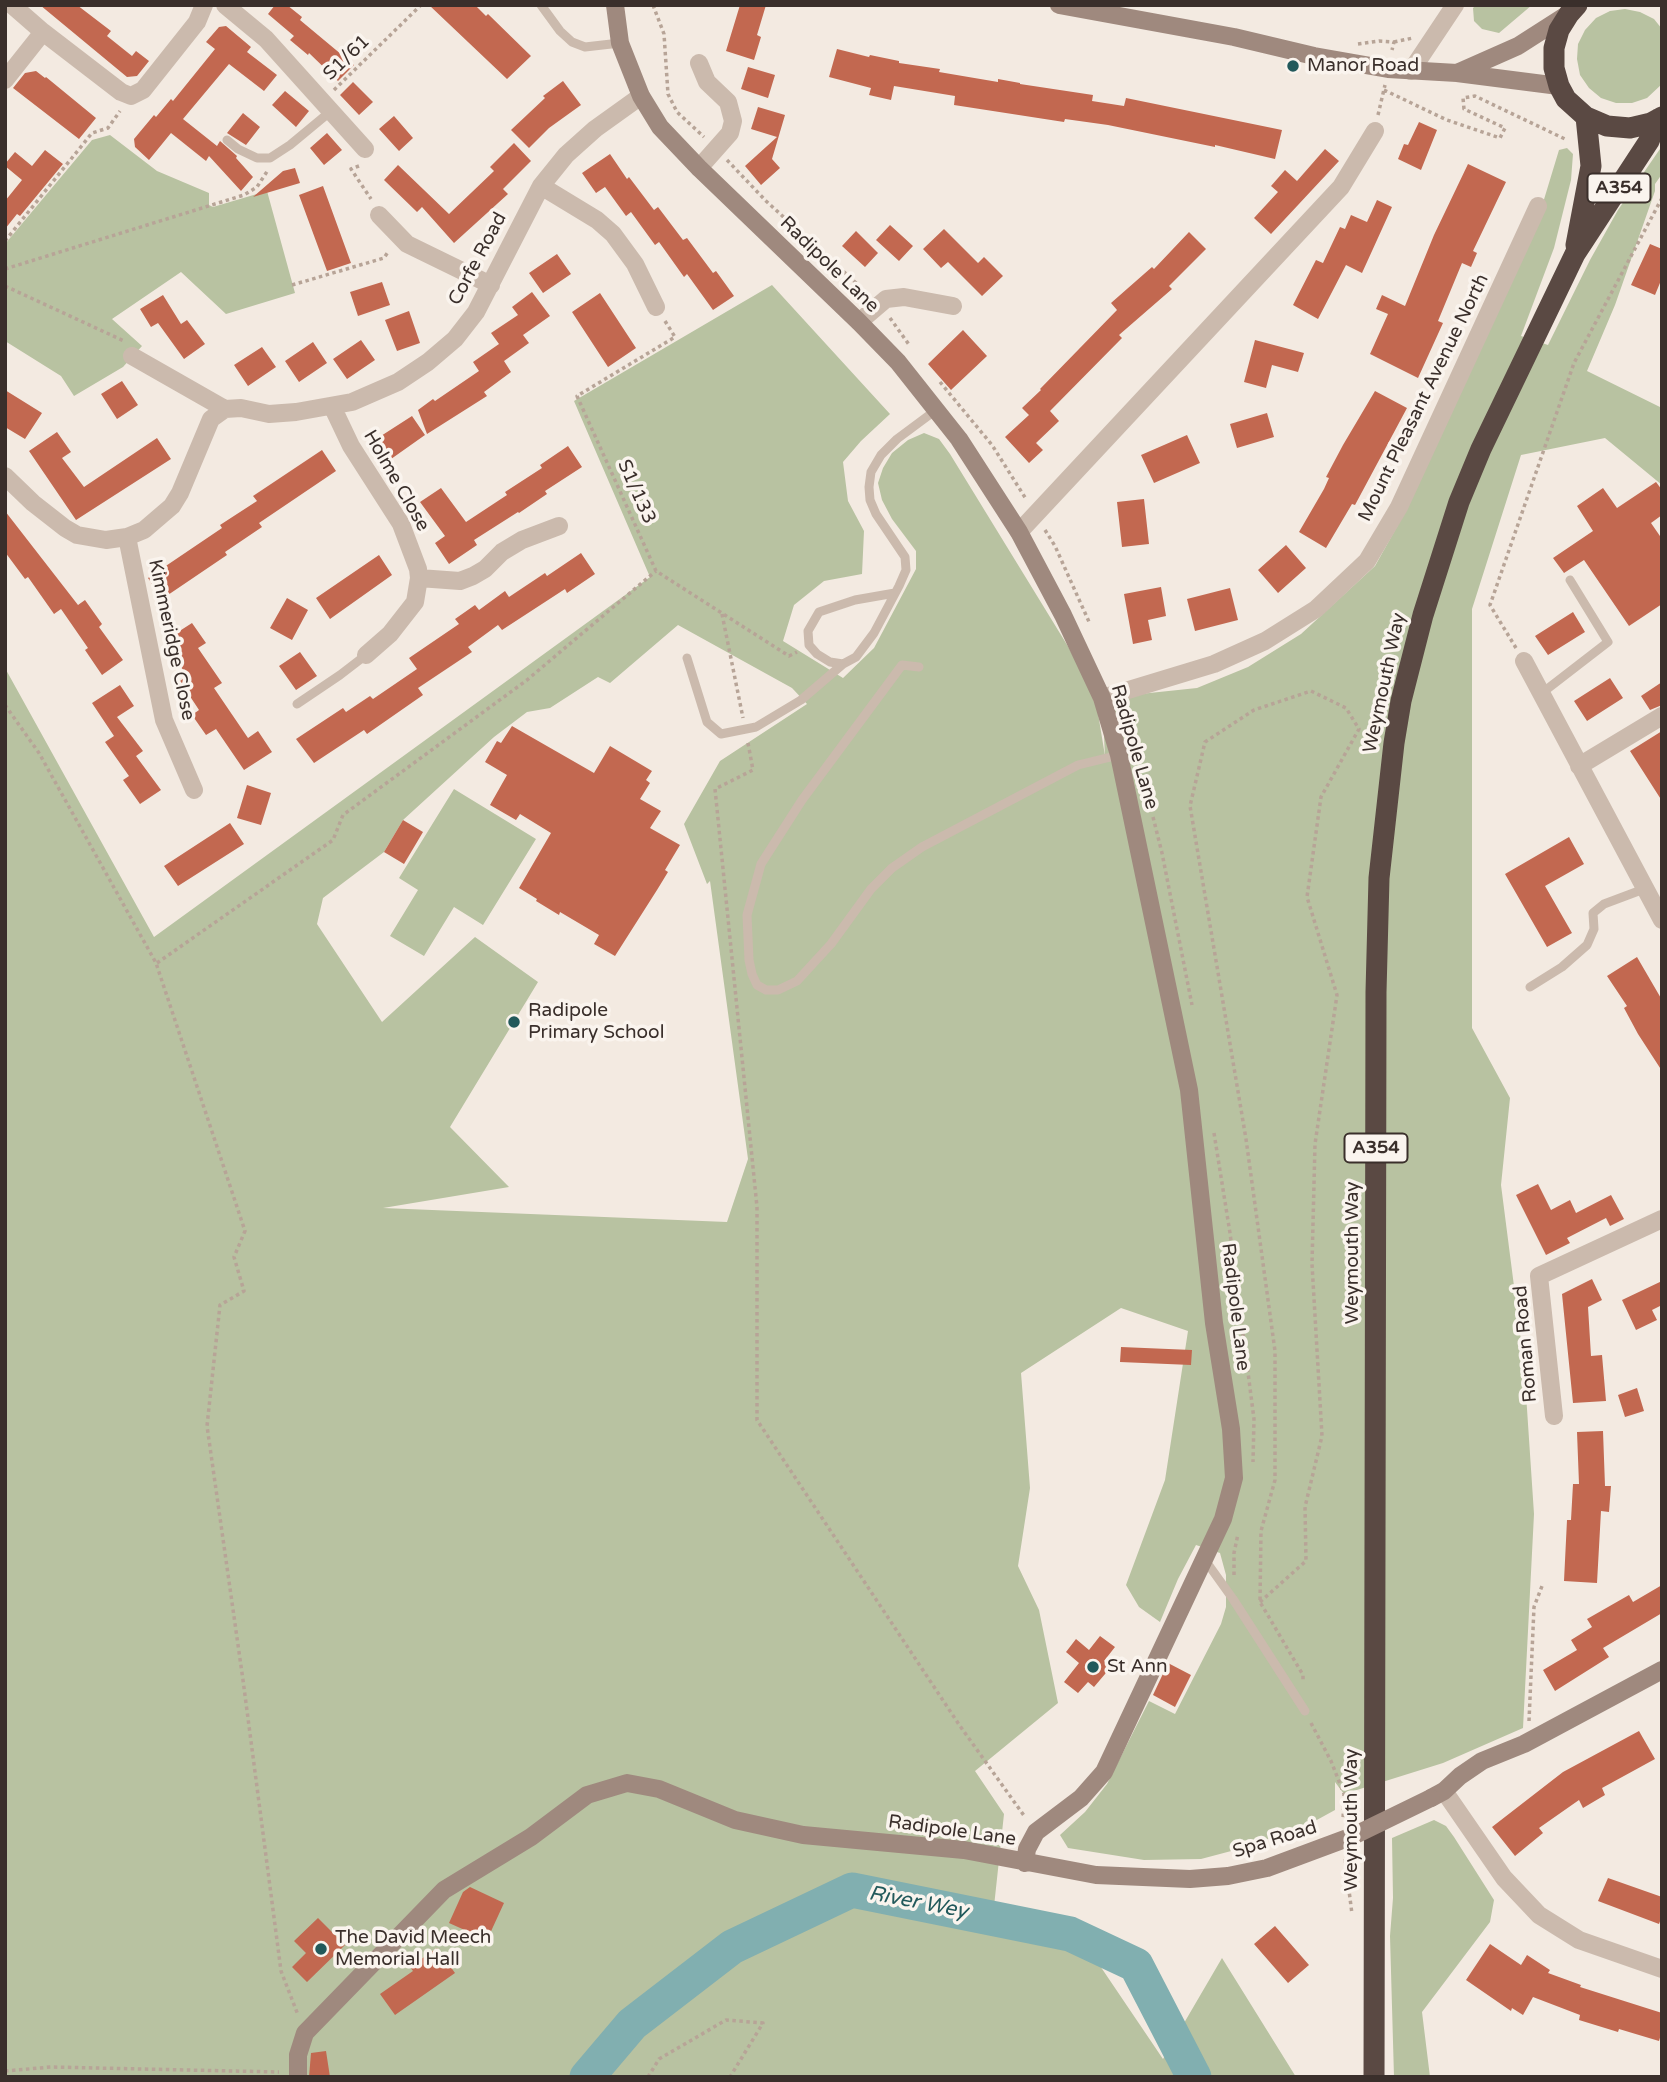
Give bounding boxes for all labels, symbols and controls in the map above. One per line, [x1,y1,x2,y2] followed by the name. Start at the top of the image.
[319,30,375,86] street label: S1/61
[1307,55,1419,77] place label: Manor Road
[1285,58,1301,74] marker: Manor Road
[1588,174,1650,202] road number: A354
[444,209,512,309] street label: Corfe Road
[775,212,883,318] street label: Radipole Lane
[1354,271,1494,525] street label: Mount Pleasant Avenue North
[358,426,434,536] street label: Holme Close
[612,456,660,528] street label: S1/133
[143,557,199,723] street label: Kimmeridge Close
[1359,611,1411,755] street label: Weymouth Way
[1105,682,1163,812] street label: Radipole Lane
[528,1000,664,1044] place label: Radipole Primary School
[506,1014,522,1030] marker: Radipole Primary School
[1344,1134,1408,1162] road number: A354
[1342,1182,1364,1324] street label: Weymouth Way
[1216,1242,1254,1372] street label: Radipole Lane
[1510,1285,1542,1403] street label: Roman Road
[1107,1656,1168,1678] place label: St Ann
[1085,1659,1101,1675] marker: St Ann
[1341,1749,1363,1891] street label: Weymouth Way
[887,1811,1017,1851] street label: Radipole Lane
[1230,1816,1320,1864] street label: Spa Road
[867,1881,969,1925] water label: River Wey
[335,1927,491,1971] place label: The David Meech Memorial Hall
[313,1941,329,1957] marker: The David Meech Memorial Hall

